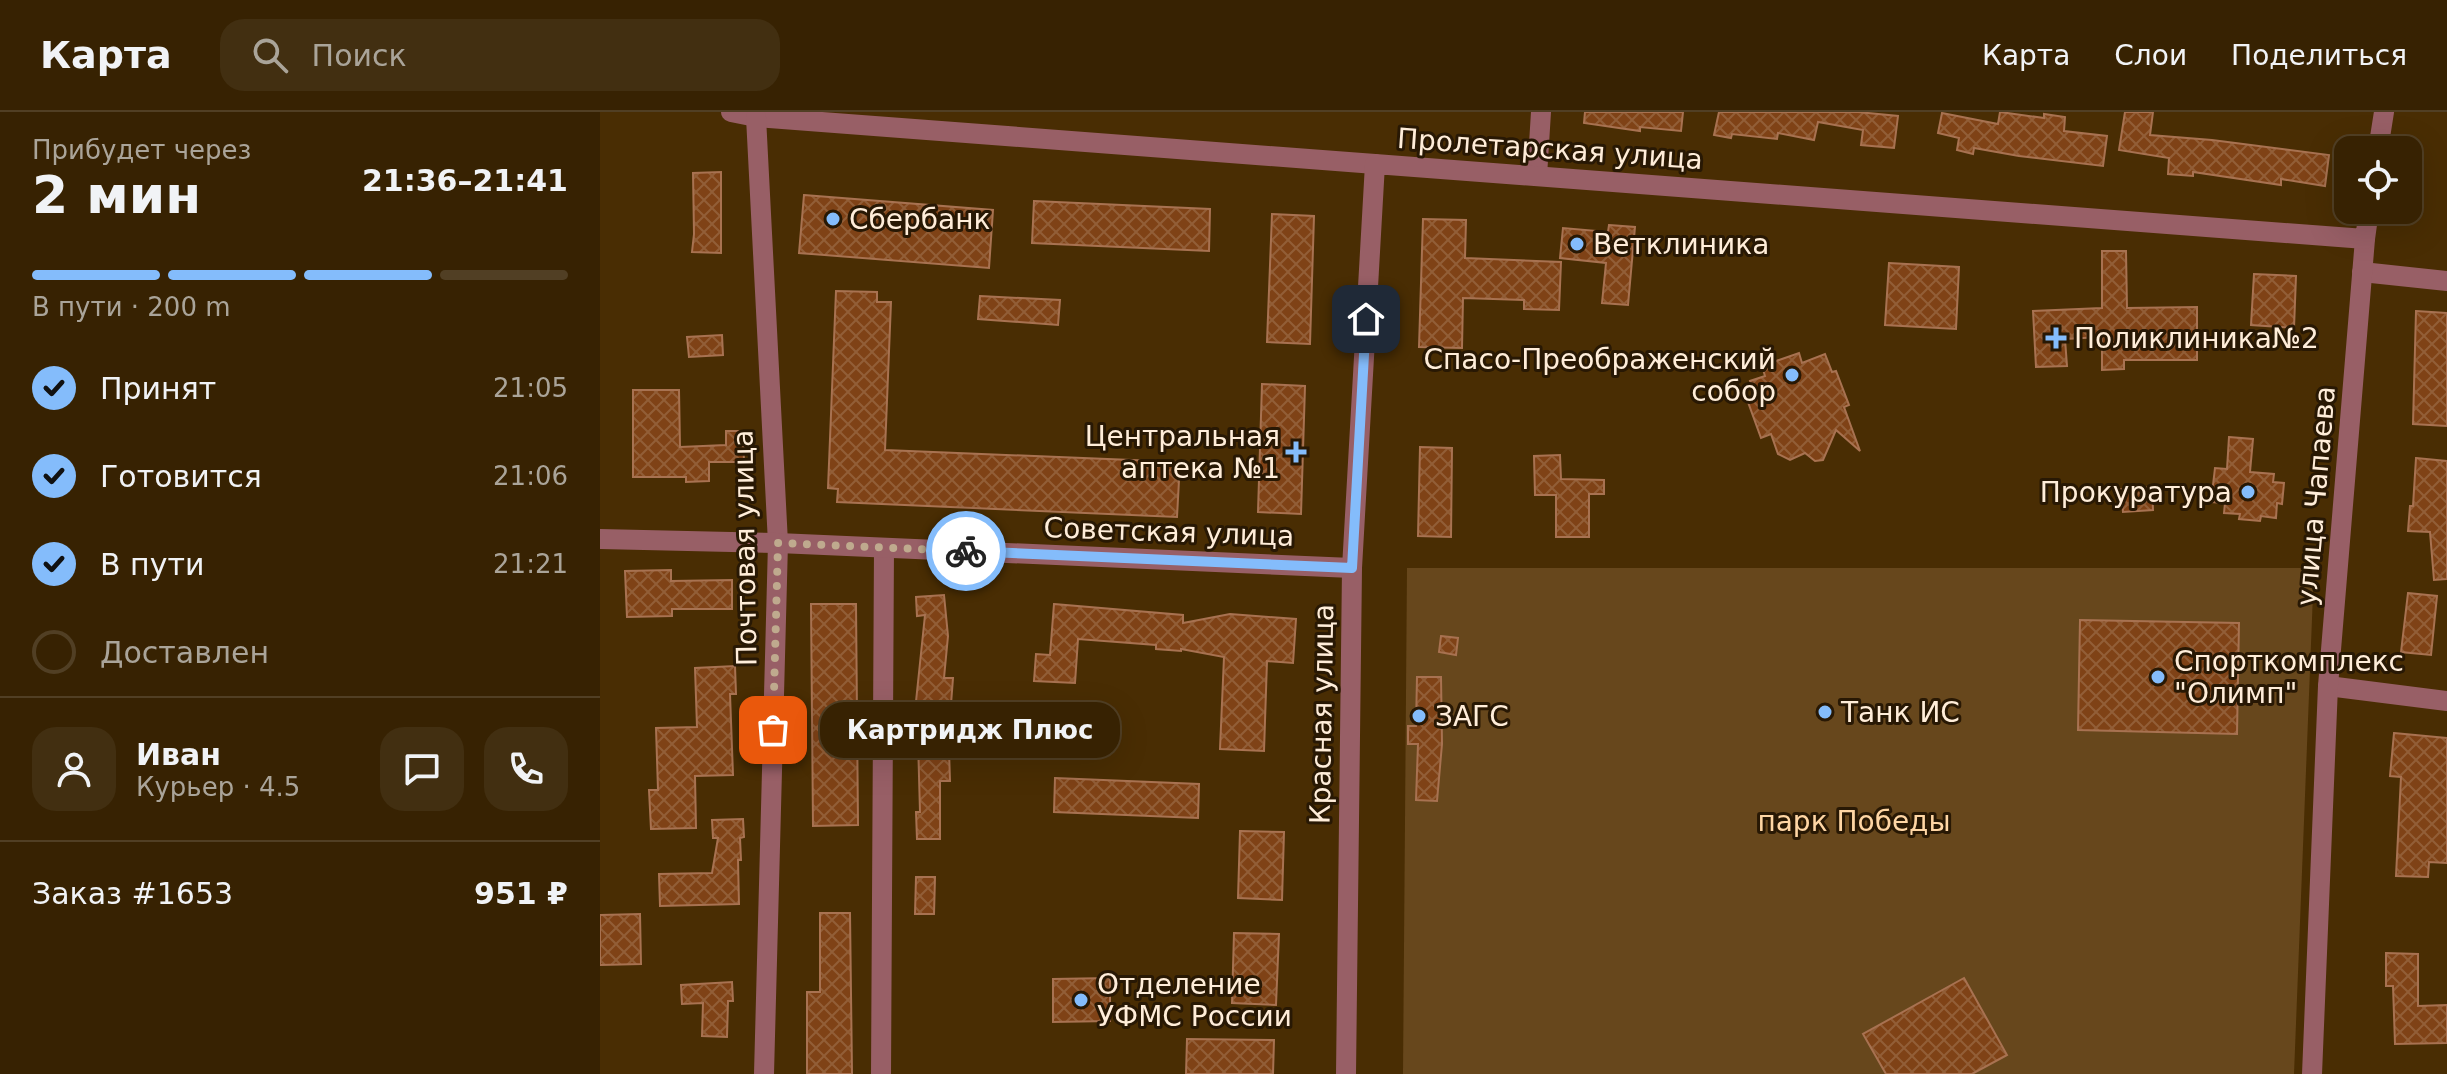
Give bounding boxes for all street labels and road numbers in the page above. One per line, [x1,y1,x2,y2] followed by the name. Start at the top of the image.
[1396,122,1704,176] street label: Пролетарская улица
[2290,385,2342,607] street label: улица Чапаева
[726,429,764,667] street label: Почтовая улица
[1043,511,1295,553] street label: Советская улица
[1304,604,1340,824] street label: Красная улица

